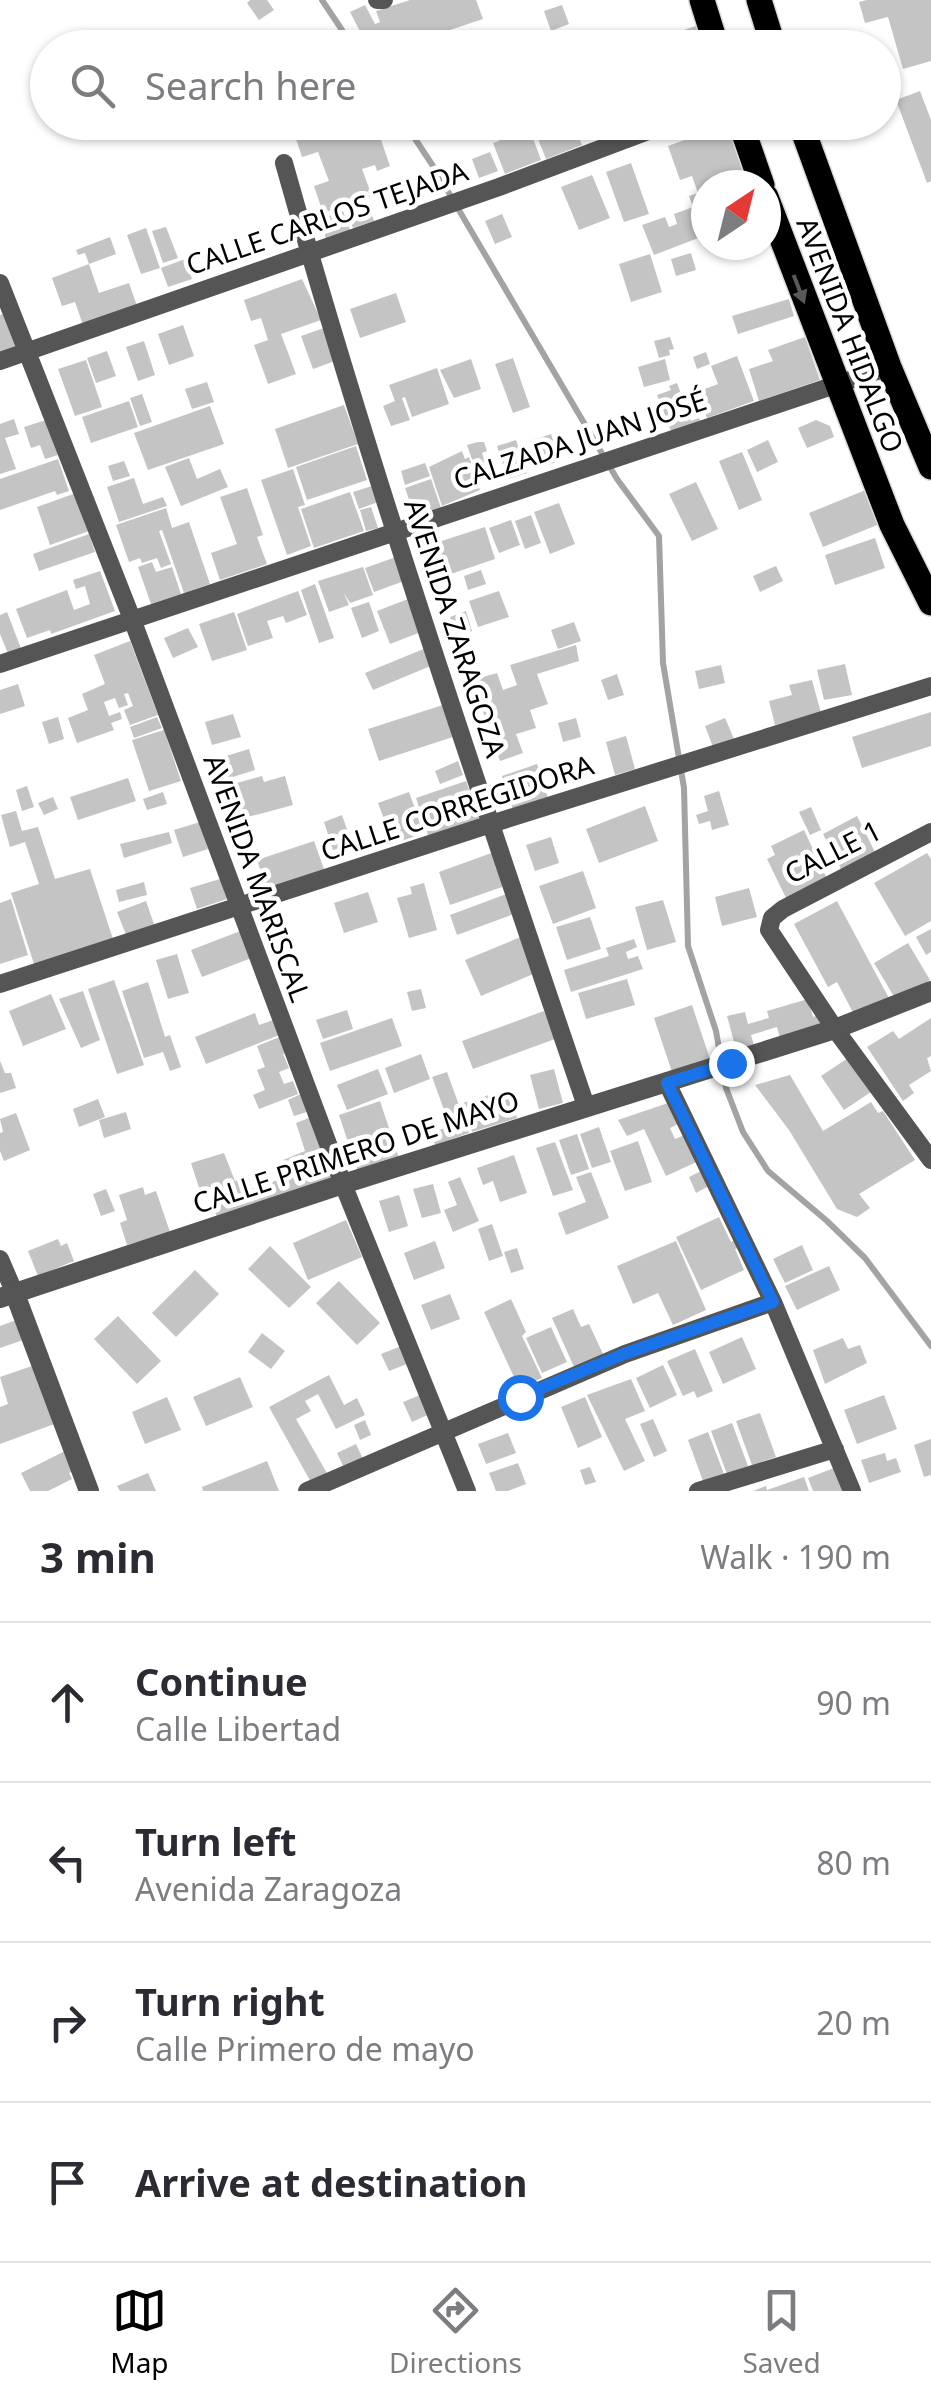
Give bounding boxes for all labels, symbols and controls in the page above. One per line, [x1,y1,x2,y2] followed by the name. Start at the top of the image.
[30,30,901,140] search box
[65,58,120,113] icon: search
[145,59,356,111] text: Search here
[181,151,473,283] street label: CALLE CARLOS TEJADA
[691,170,781,260] north arrow
[789,211,913,458] street label: AVENIDA HIDALGO
[792,274,807,304] one-way arrow
[448,380,711,498] street label: CALZADA JUAN JOSÉ
[396,494,516,762] street label: AVENIDA ZARAGOZA
[315,745,598,869] street label: CALLE CORREGIDORA
[195,749,320,1007] street label: AVENIDA MARISCAL
[778,811,887,892] street label: CALLE 1
[709,1041,755,1087] route end
[188,1080,524,1222] street label: CALLE PRIMERO DE MAYO
[498,1375,544,1421] route start
[40,1528,156,1585] text: 3 min
[700,1535,891,1578] text: Walk · 190 m
[135,1655,308,1707] text: Continue
[40,1675,95,1730] icon: ahead
[816,1681,891,1724] text: 90 m
[135,1707,341,1750] text: Calle Libertad
[135,1815,297,1867] text: Turn left
[40,1835,95,1890] icon: left
[816,1841,891,1884] text: 80 m
[135,1867,402,1910] text: Avenida Zaragoza
[135,1975,325,2027] text: Turn right
[40,1995,95,2050] icon: right
[816,2001,891,2044] text: 20 m
[135,2027,475,2070] text: Calle Primero de mayo
[40,2155,95,2210] icon: arrive
[135,2156,527,2208] text: Arrive at destination
[110,2283,169,2381] tab: Map
[389,2283,522,2381] tab: Directions
[742,2283,821,2381] tab: Saved

